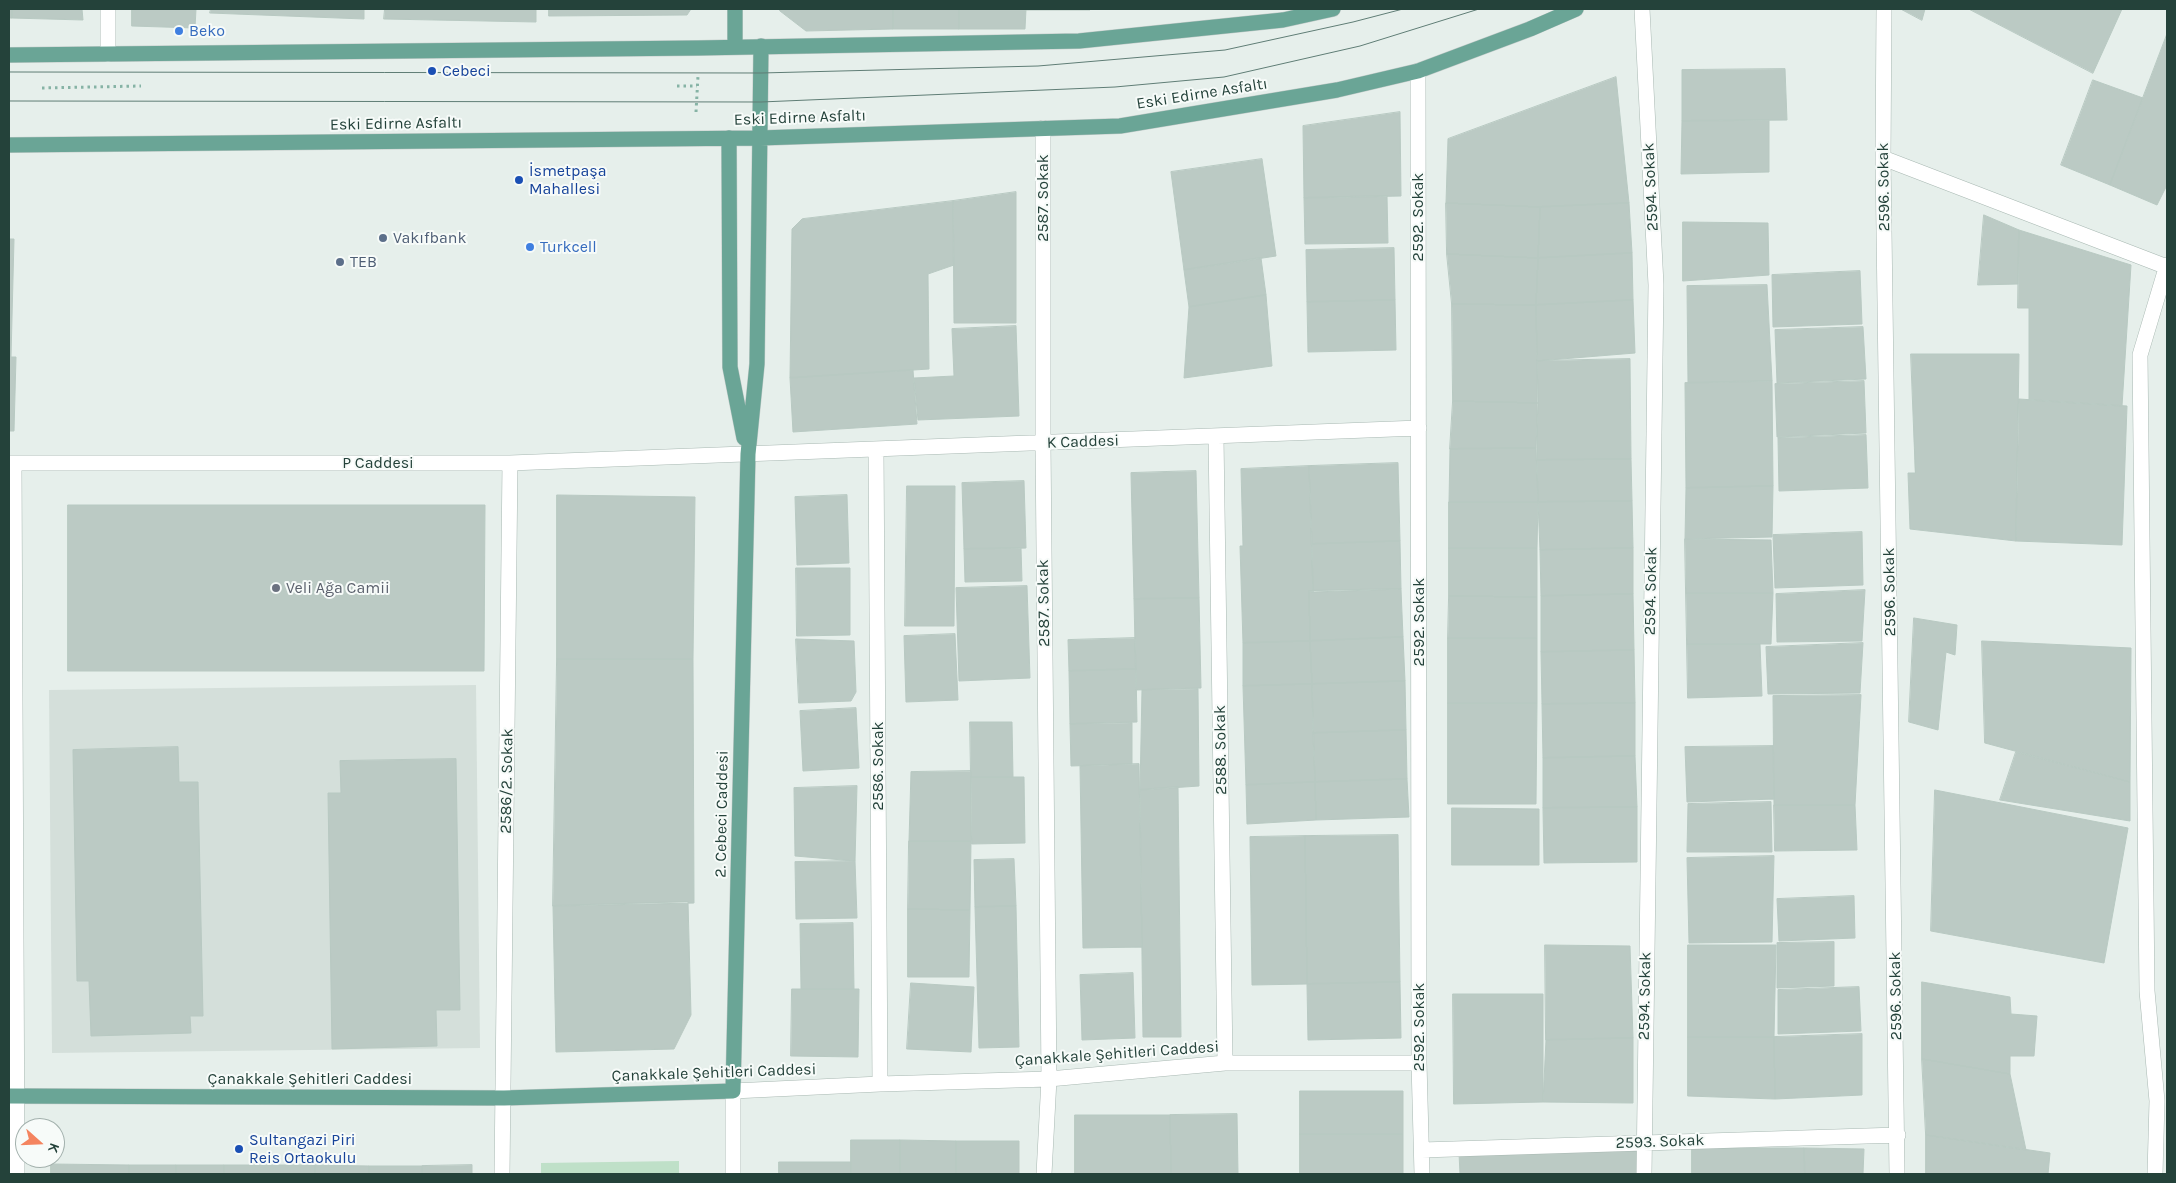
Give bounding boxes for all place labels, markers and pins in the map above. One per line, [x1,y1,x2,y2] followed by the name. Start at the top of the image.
[189,21,225,41] place label: Beko
[173,25,185,37] marker: Beko
[442,61,491,81] place label: Cebeci
[426,65,438,77] marker: Cebeci
[529,161,606,199] place label: İsmetpaşa Mahallesi
[513,174,525,186] marker: İsmetpaşa Mahallesi
[393,228,467,248] place label: Vakıfbank
[377,232,389,244] marker: Vakıfbank
[540,237,597,257] place label: Turkcell
[524,241,536,253] marker: Turkcell
[350,252,377,272] place label: TEB
[334,256,346,268] marker: TEB
[286,578,390,598] place label: Veli Ağa Camii
[270,582,282,594] marker: Veli Ağa Camii
[249,1130,357,1168] place label: Sultangazi Piri Reis Ortaokulu
[233,1143,245,1155] marker: Sultangazi Piri Reis Ortaokulu

